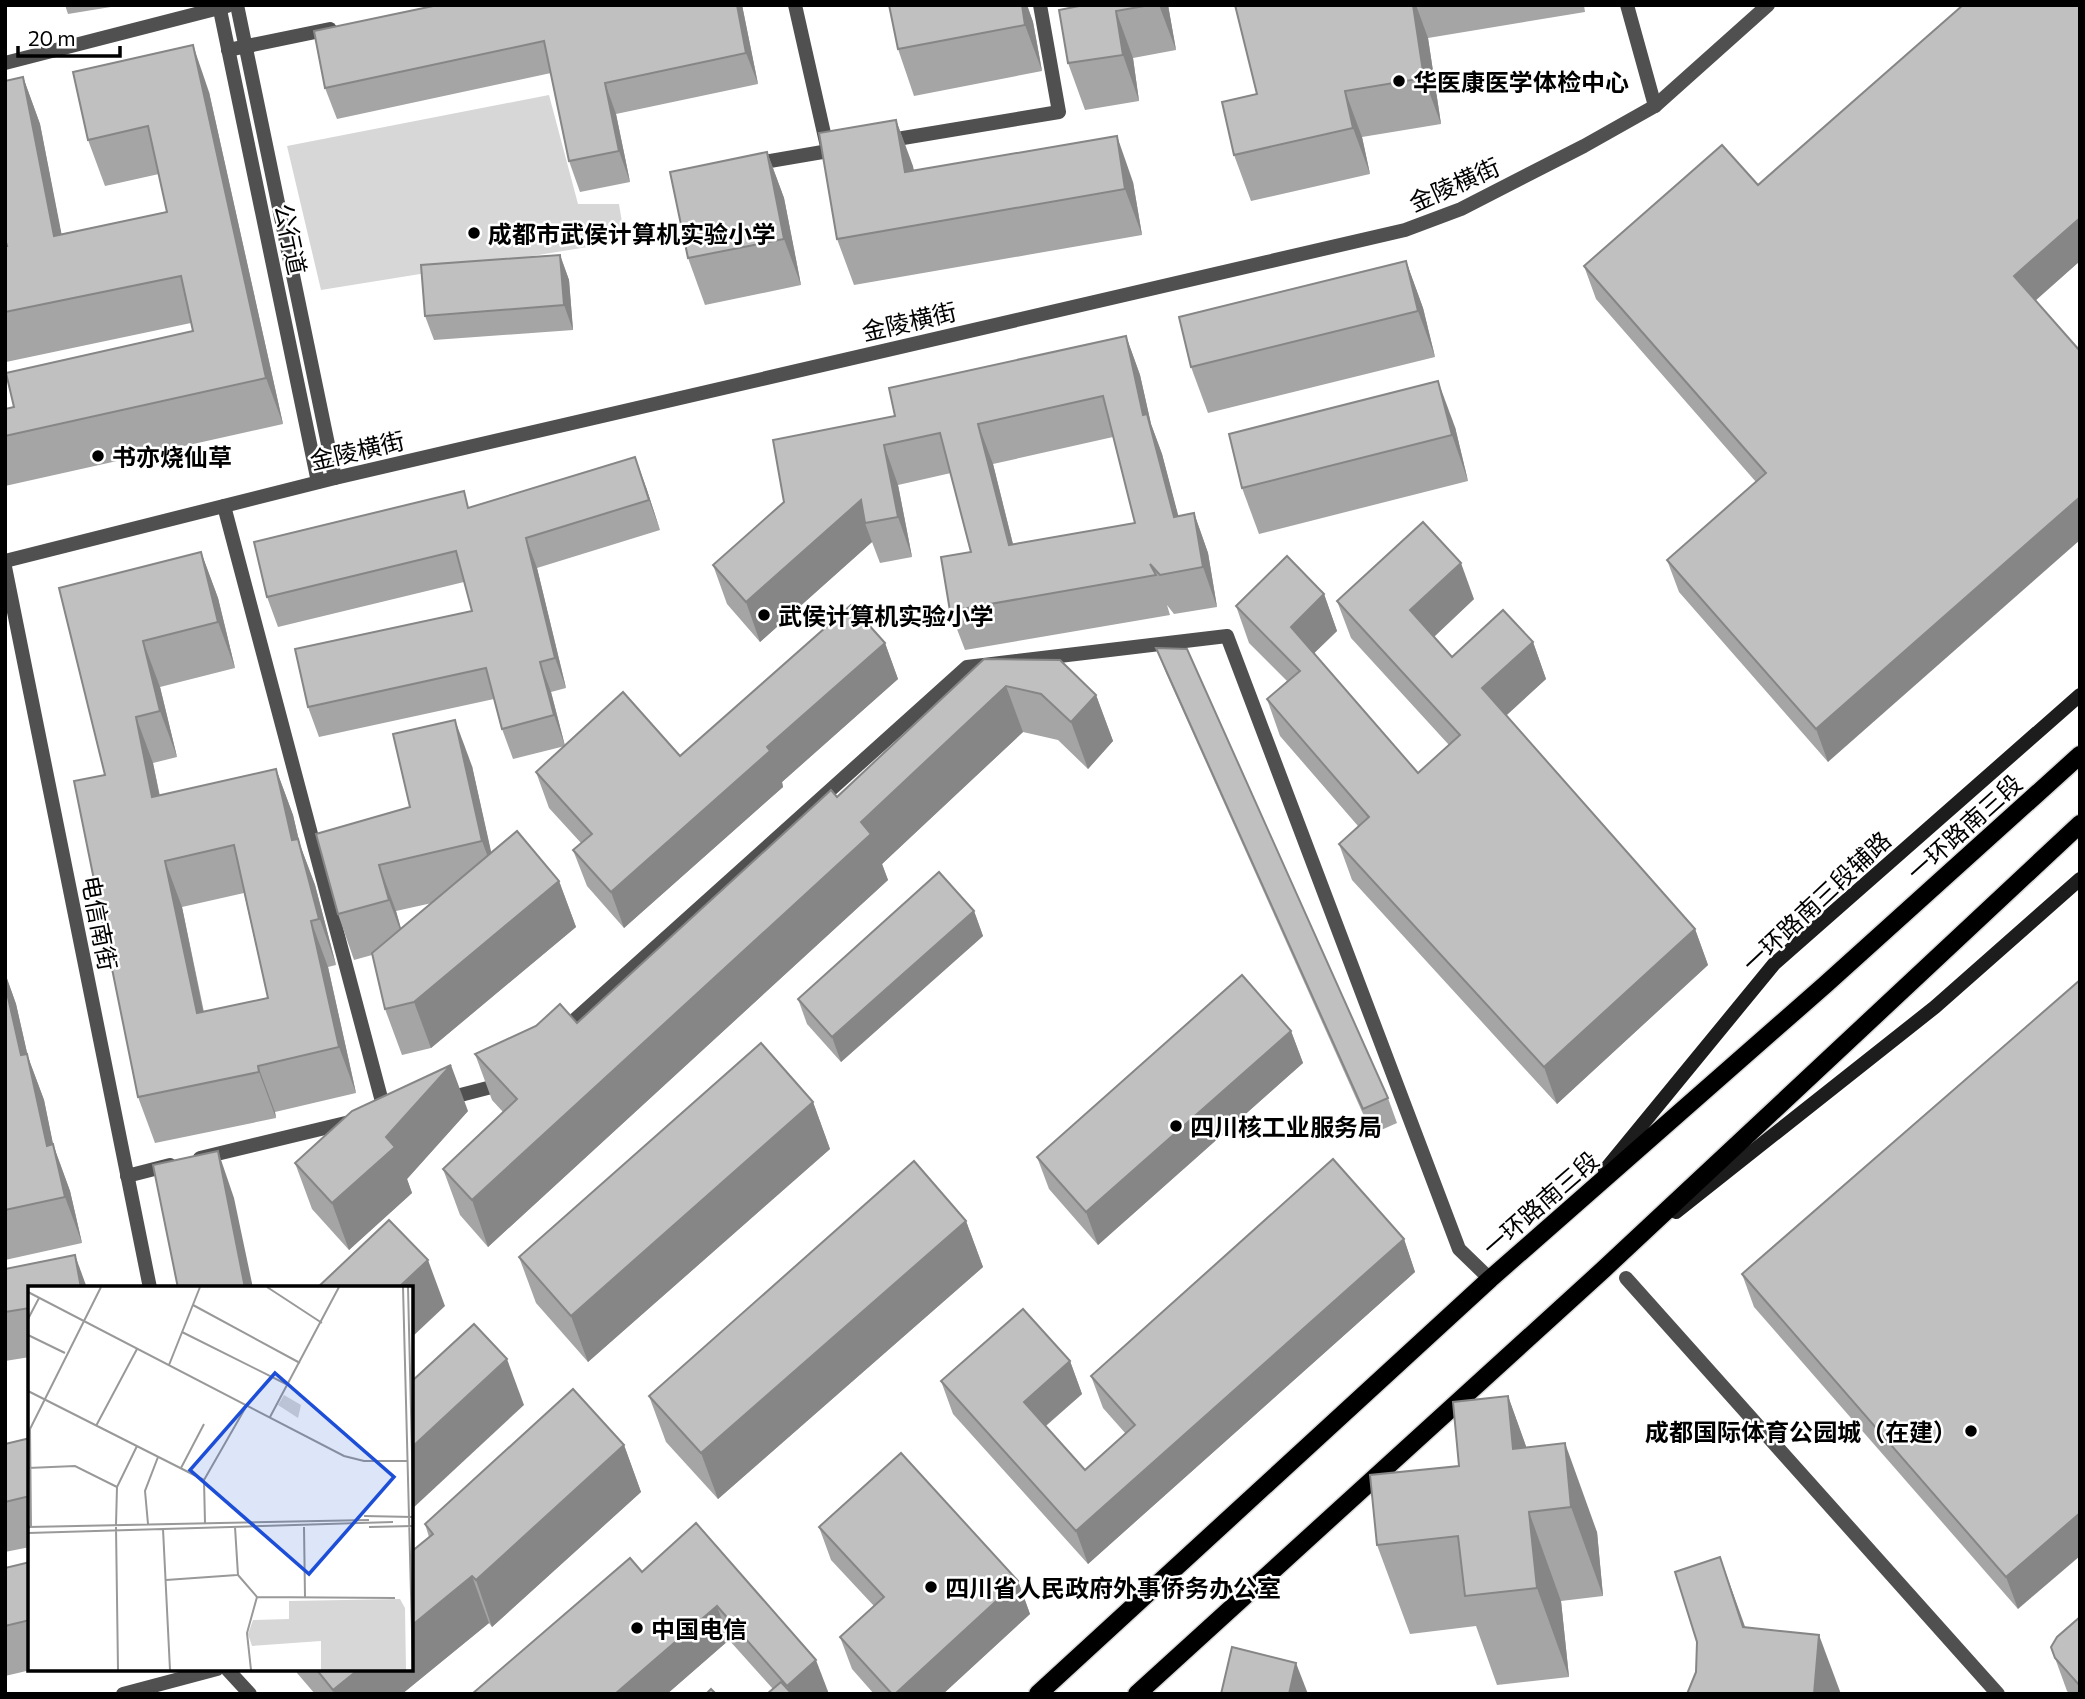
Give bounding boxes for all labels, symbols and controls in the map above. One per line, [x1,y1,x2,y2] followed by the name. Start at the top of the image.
[18,14,119,58] scale bar
[28,25,76,50] text: 20 m
[1413,67,1629,96] place label: 华医康医学体检中心
[1391,73,1407,89] marker: 华医康医学体检中心
[1404,151,1504,217] street label: 金陵横街
[269,201,313,277] street label: 公行道
[488,219,776,248] place label: 成都市武侯计算机实验小学
[466,225,482,241] marker: 成都市武侯计算机实验小学
[859,296,959,346] street label: 金陵横街
[307,425,407,475] street label: 金陵横街
[112,442,232,471] place label: 书亦烧仙草
[90,448,106,464] marker: 书亦烧仙草
[778,601,994,630] place label: 武侯计算机实验小学
[756,607,772,623] marker: 武侯计算机实验小学
[1901,768,2027,886] street label: 一环路南三段
[1736,825,1896,977] street label: 一环路南三段辅路
[77,873,123,973] street label: 电信南街
[1190,1112,1382,1141] place label: 四川核工业服务局
[1168,1118,1184,1134] marker: 四川核工业服务局
[1476,1145,1604,1261] street label: 一环路南三段
[28,1286,413,1671] inset map
[1645,1417,1957,1446] place label: 成都国际体育公园城（在建）
[1963,1423,1979,1439] marker: 成都国际体育公园城（在建）
[945,1573,1281,1602] place label: 四川省人民政府外事侨务办公室
[923,1579,939,1595] marker: 四川省人民政府外事侨务办公室
[651,1614,747,1643] place label: 中国电信
[629,1620,645,1636] marker: 中国电信

